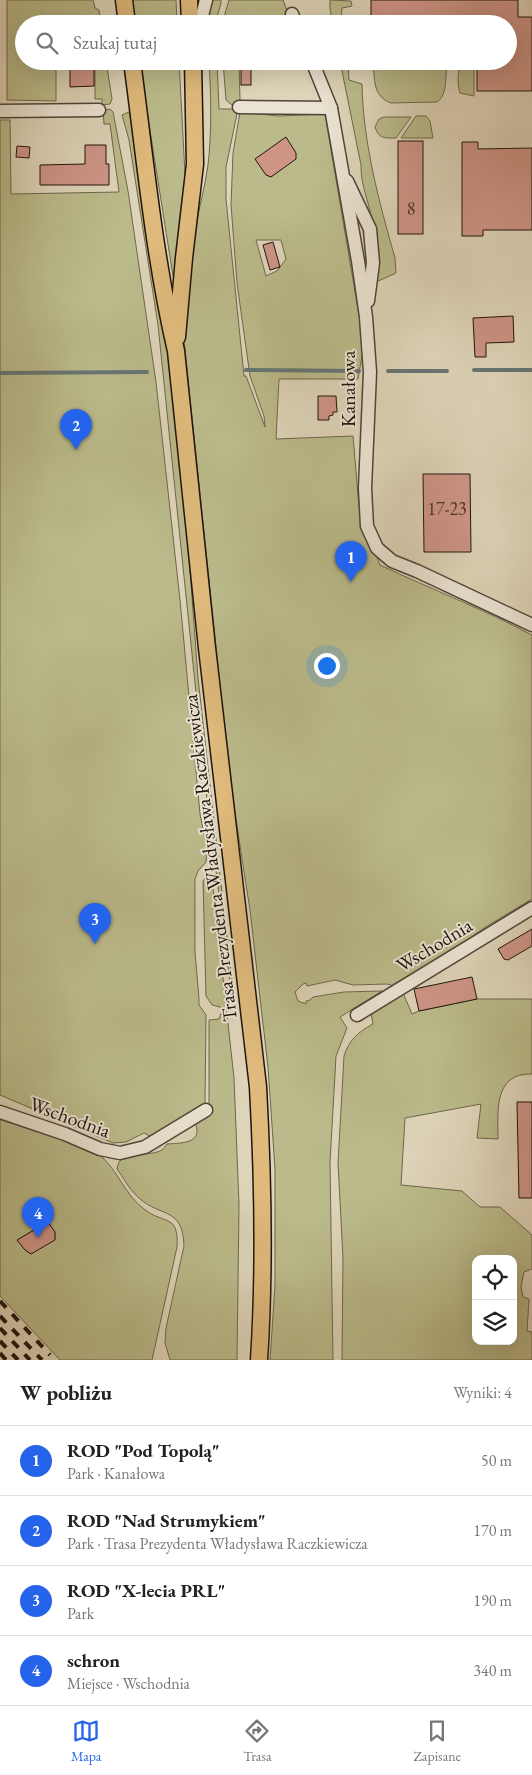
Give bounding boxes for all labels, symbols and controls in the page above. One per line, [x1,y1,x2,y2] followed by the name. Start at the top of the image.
[15,15,517,70] search box
[33,29,61,57] icon: search
[73,30,157,55] text: Szukaj tutaj
[407,197,415,220] house number: 8
[335,351,361,427] street label: Kanałowa
[60,409,92,450] pin: 2
[427,497,467,520] house number: 17-23
[335,541,367,582] pin: 1
[314,653,340,679] your location
[177,693,243,1023] street label: Trasa Prezydenta Władysława Raczkiewicza
[79,903,111,944] pin: 3
[391,912,477,978] street label: Wschodnia
[26,1090,114,1144] street label: Wschodnia
[22,1197,54,1238] pin: 4
[472,1255,517,1345] map controls
[472,1255,517,1300] button: locate
[472,1300,517,1345] button: layers
[20,1379,112,1406] text: W pobliżu
[453,1382,512,1403] text: Wyniki: 4
[67,1438,219,1463] text: ROD "Pod Topolą"
[32,1450,40,1471] text: 1
[481,1450,512,1471] text: 50 m
[67,1463,165,1484] text: Park · Kanałowa
[67,1508,266,1533] text: ROD "Nad Strumykiem"
[32,1520,40,1541] text: 2
[473,1520,512,1541] text: 170 m
[67,1533,368,1554] text: Park · Trasa Prezydenta Władysława Raczkiewicza
[67,1578,225,1603] text: ROD "X-lecia PRL"
[32,1590,40,1611] text: 3
[473,1590,512,1611] text: 190 m
[67,1603,94,1624] text: Park
[67,1648,120,1673] text: schron
[32,1660,40,1681] text: 4
[473,1660,512,1681] text: 340 m
[67,1673,190,1694] text: Miejsce · Wschodnia
[71,1717,101,1765] tab: Mapa
[243,1717,272,1765] tab: Trasa
[413,1717,461,1765] tab: Zapisane

